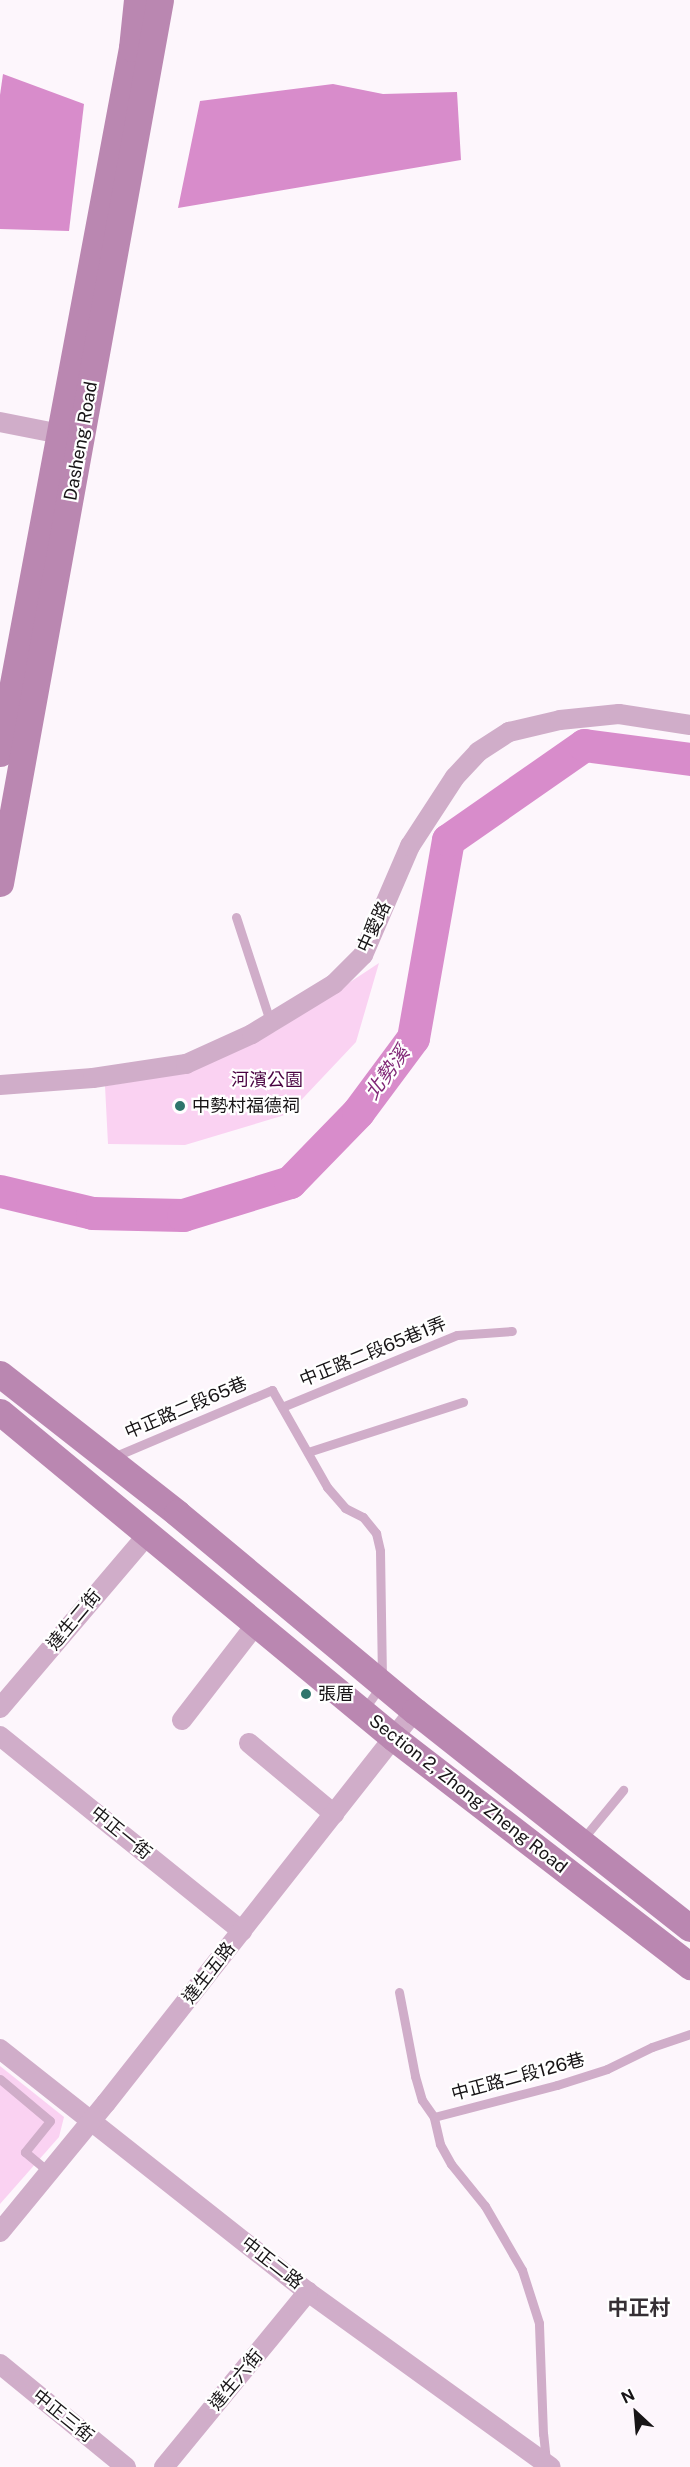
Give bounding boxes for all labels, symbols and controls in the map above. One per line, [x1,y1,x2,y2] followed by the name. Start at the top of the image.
[60,380,102,502] street label: Dasheng Road
[353,898,395,956] street label: 中愛路
[360,1042,414,1104] water label: 北勢溪
[231,1069,303,1091] park label: 河濱公園
[192,1095,300,1117] place label: 中勢村福德祠
[173,1099,187,1113] marker: 中勢村福德祠
[297,1313,449,1391] street label: 中正路二段65巷1弄
[122,1373,250,1443] street label: 中正路二段65巷
[43,1585,105,1655] street label: 達生二街
[318,1683,354,1705] place label: 張厝
[299,1687,313,1701] marker: 張厝
[365,1710,571,1878] street label: Section 2, Zhong Zheng Road
[86,1802,156,1864] street label: 中正一街
[178,1938,240,2008] street label: 達生五路
[449,2049,587,2105] street label: 中正路二段126巷
[237,2232,307,2294] street label: 中正二路
[608,2295,670,2321] district label: 中正村
[205,2345,267,2415] street label: 達生六街
[606,2383,666,2443] north arrow
[28,2385,98,2447] street label: 中正三街
[618,2385,638,2408] text: N

